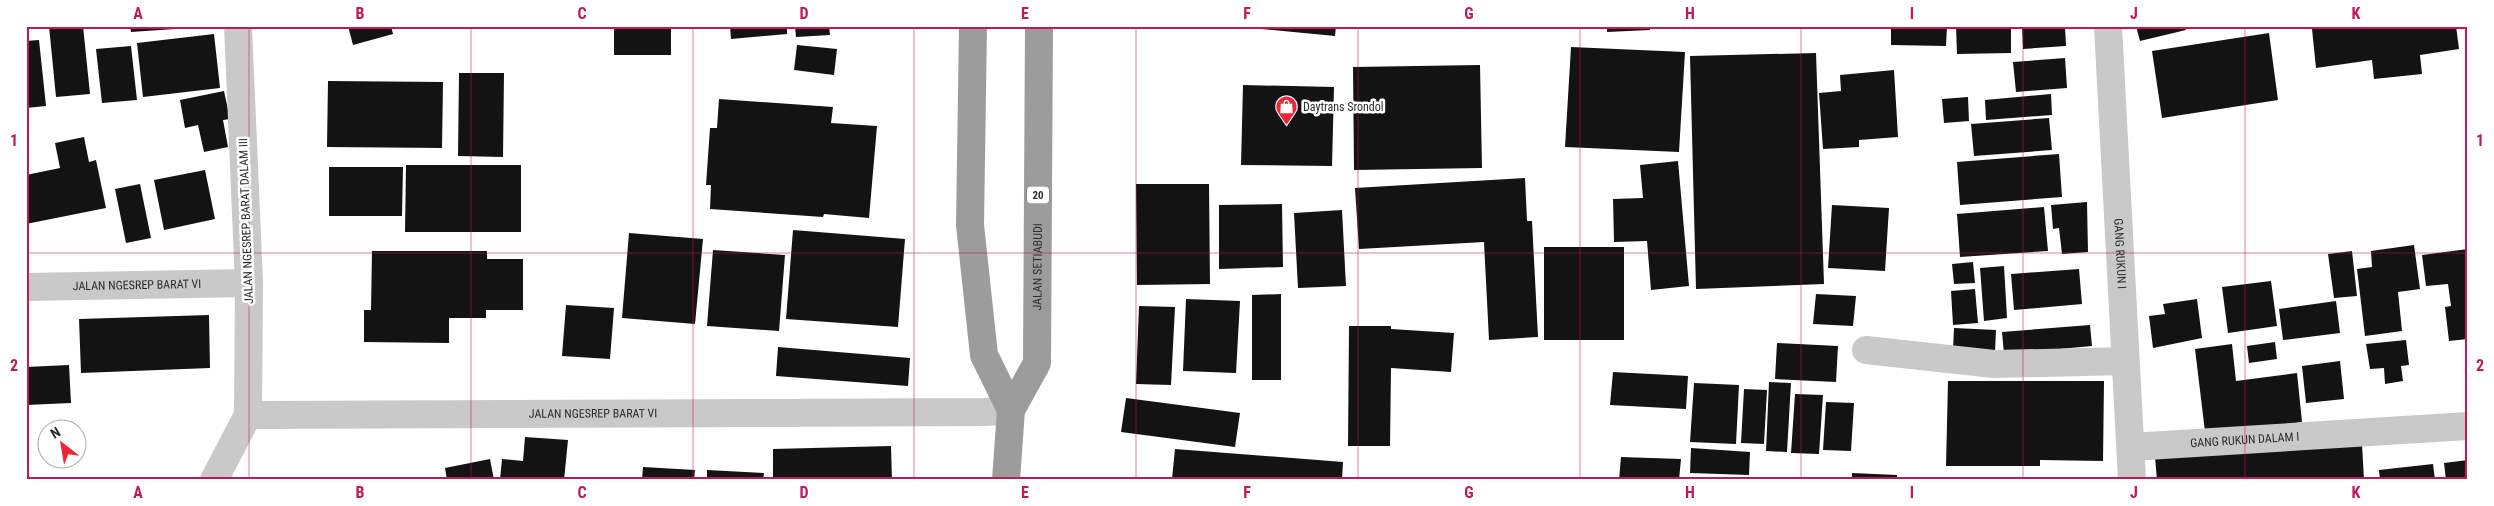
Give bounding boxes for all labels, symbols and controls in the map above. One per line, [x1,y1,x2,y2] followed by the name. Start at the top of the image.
[133,4,143,23] text: A
[356,4,365,23] text: B
[577,4,587,23] text: C
[799,4,809,23] text: D
[1021,4,1029,23] text: E
[1243,4,1251,23] text: F
[1464,4,1474,23] text: G
[1685,4,1695,23] text: H
[1910,4,1914,23] text: I
[2130,4,2138,23] text: J
[2352,4,2361,23] text: K
[1275,95,1299,126] shop icon: Daytrans Srondol
[1303,100,1384,114] place label: Daytrans Srondol
[10,131,18,150] text: 1
[2476,131,2484,150] text: 1
[236,138,256,304] street label: JALAN NGESREP BARAT DALAM III
[1027,186,1049,204] road number: 20
[2111,218,2129,289] street label: GANG RUKUN I
[1030,223,1045,311] street label: JALAN SETIABUDI
[73,277,201,293] street label: JALAN NGESREP BARAT VI
[10,356,18,375] text: 2
[2476,356,2484,375] text: 2
[529,406,657,421] street label: JALAN NGESREP BARAT VI
[38,418,88,468] north arrow
[48,424,63,442] text: N
[2190,430,2300,450] street label: GANG RUKUN DALAM I
[133,483,143,502] text: A
[356,483,365,502] text: B
[577,483,587,502] text: C
[799,483,809,502] text: D
[1021,483,1029,502] text: E
[1243,483,1251,502] text: F
[1464,483,1474,502] text: G
[1685,483,1695,502] text: H
[1910,483,1914,502] text: I
[2130,483,2138,502] text: J
[2352,483,2361,502] text: K

